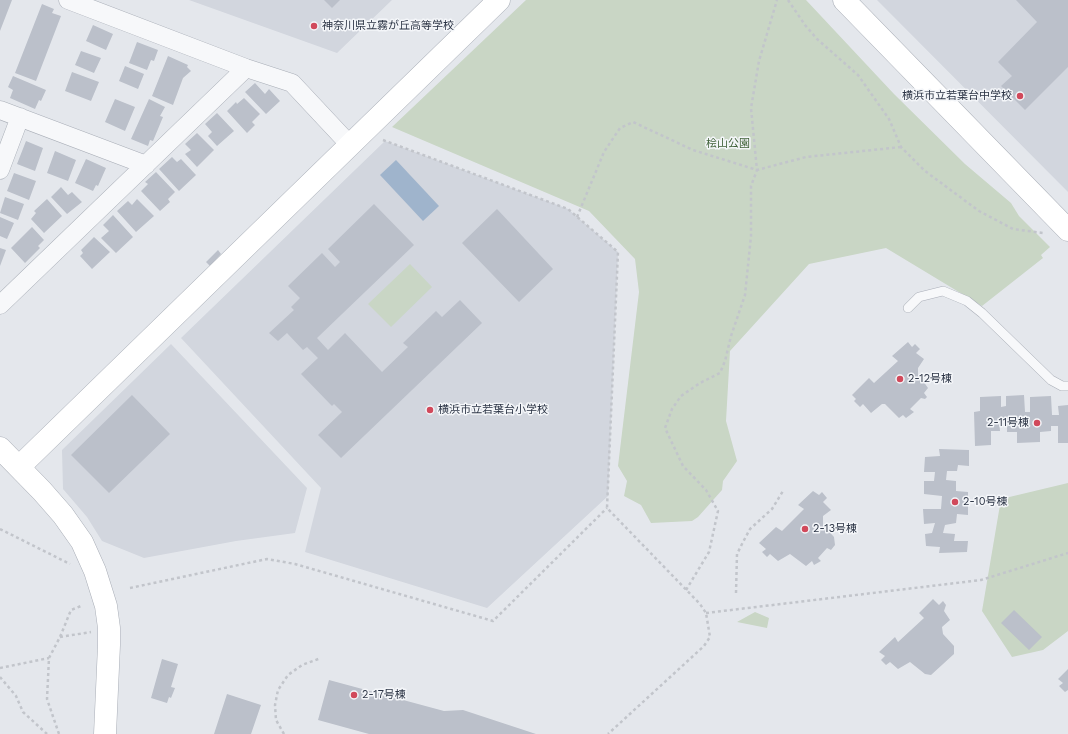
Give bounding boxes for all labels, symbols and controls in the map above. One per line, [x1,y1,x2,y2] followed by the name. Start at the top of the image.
[322,19,454,33] place label: 神奈川県立霧が丘高等学校
[309,21,319,31] marker: 神奈川県立霧が丘高等学校
[902,89,1012,103] place label: 横浜市立若葉台中学校
[1015,91,1025,101] marker: 横浜市立若葉台中学校
[706,137,750,151] park label: 桧山公園
[908,372,952,386] place label: 2-12号棟
[895,374,905,384] marker: 2-12号棟
[438,403,548,417] place label: 横浜市立若葉台小学校
[425,405,435,415] marker: 横浜市立若葉台小学校
[987,416,1029,430] place label: 2-11号棟
[1032,418,1042,428] marker: 2-11号棟
[963,495,1007,509] place label: 2-10号棟
[950,497,960,507] marker: 2-10号棟
[813,522,857,536] place label: 2-13号棟
[800,524,810,534] marker: 2-13号棟
[362,688,406,702] place label: 2-17号棟
[349,690,359,700] marker: 2-17号棟

